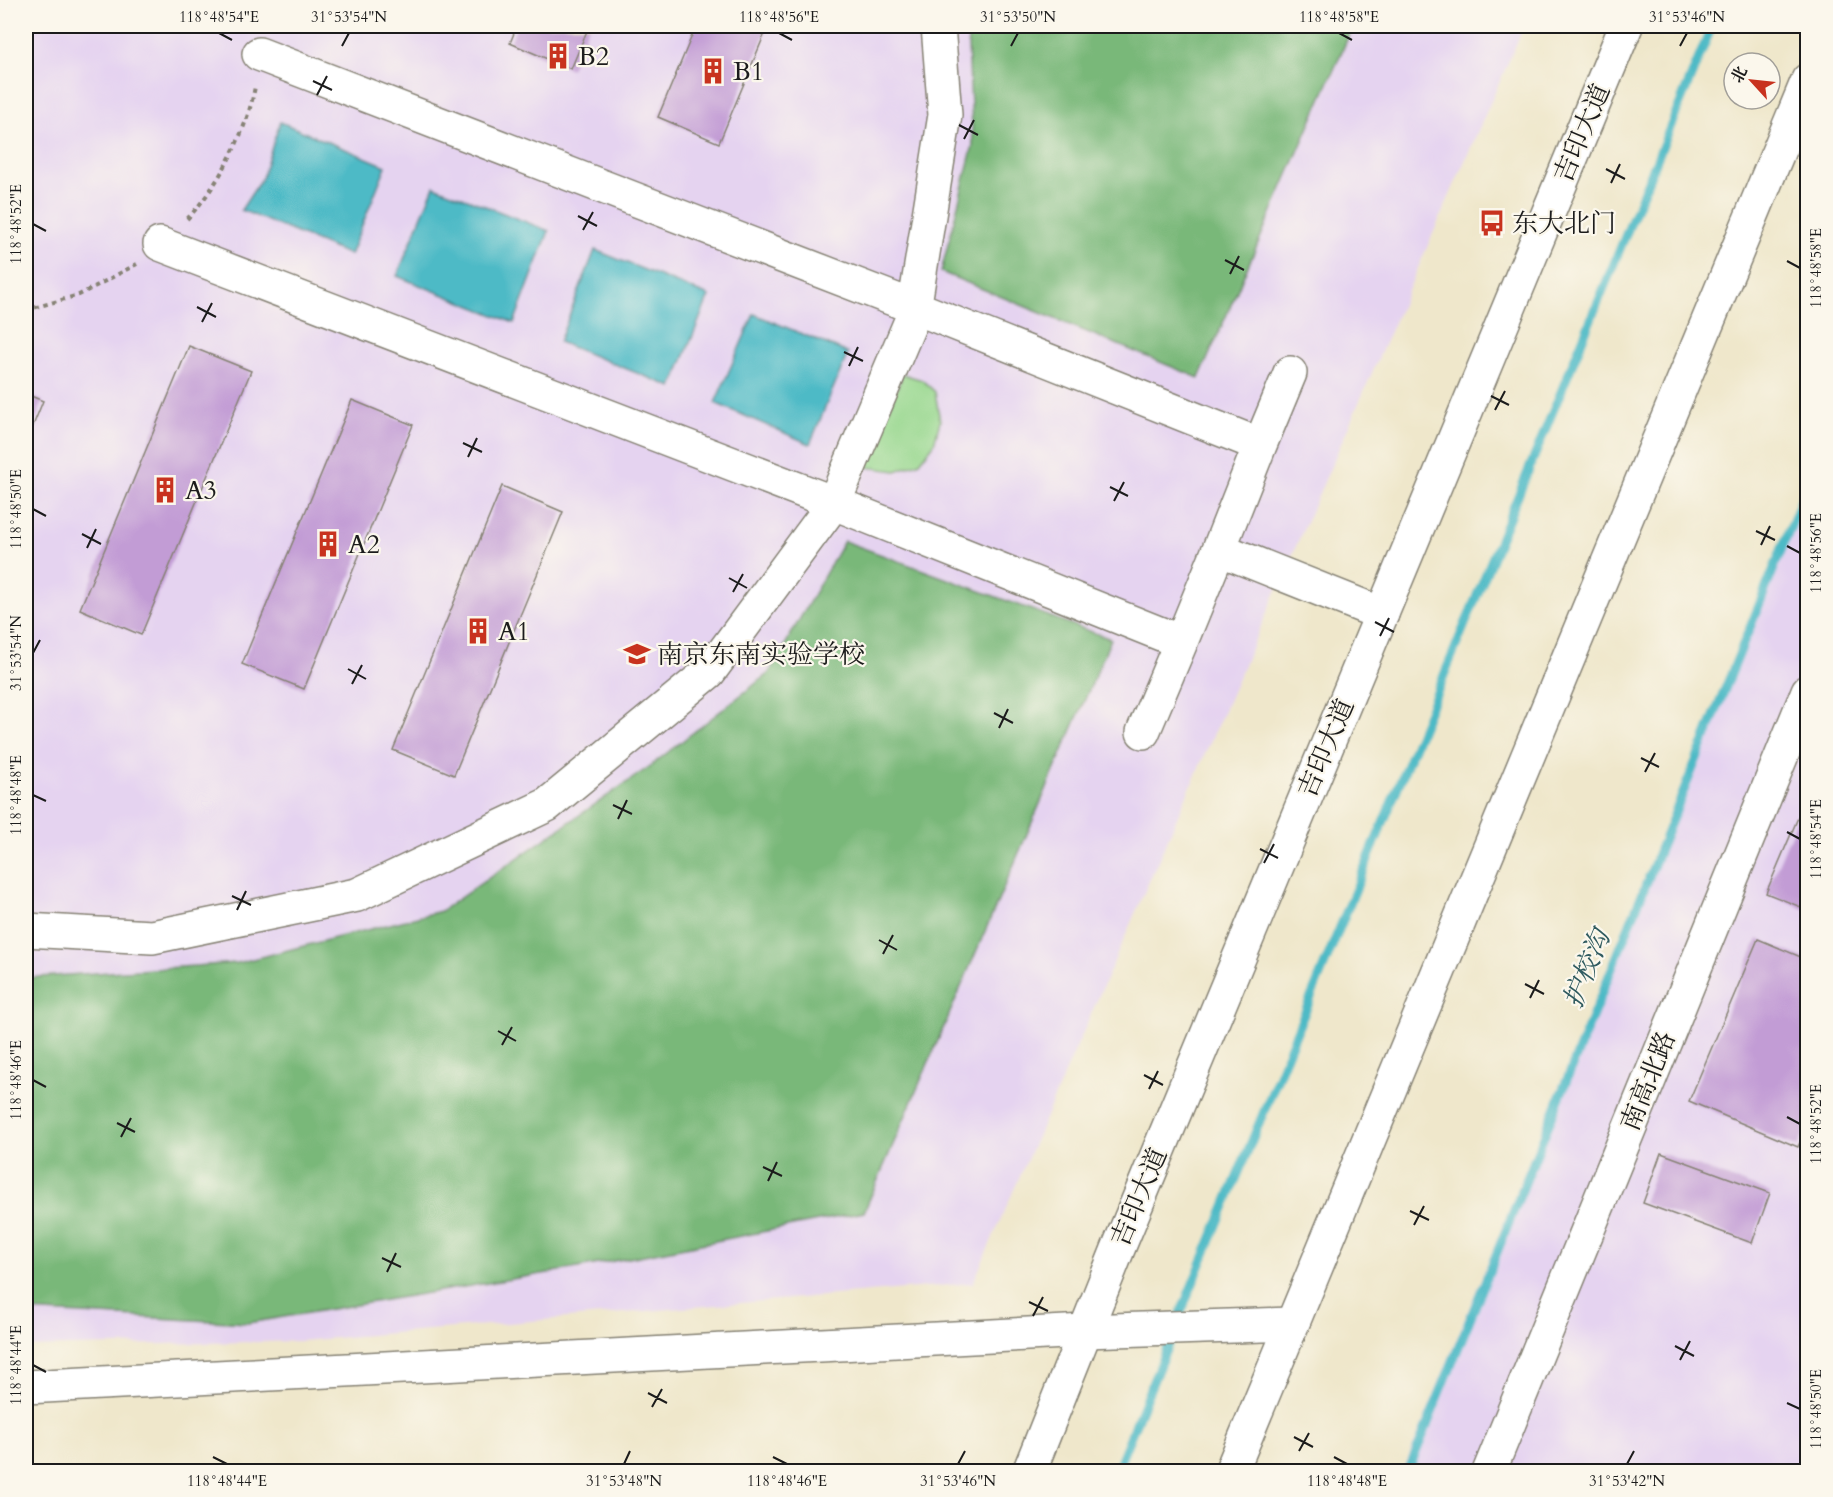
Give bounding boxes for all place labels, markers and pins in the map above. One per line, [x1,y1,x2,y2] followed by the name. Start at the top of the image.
[578,39,609,74] place label: B2
[543,41,573,71] building icon: B2
[733,54,764,89] place label: B1
[698,56,728,86] building icon: B1
[1512,206,1616,241] place label: 东大北门
[1477,208,1507,238] bus stop icon: 东大北门
[185,473,217,508] place label: A3
[150,475,180,505] building icon: A3
[348,527,380,562] place label: A2
[313,529,343,559] building icon: A2
[498,614,530,649] place label: A1
[463,616,493,646] building icon: A1
[657,637,865,672] place label: 南京东南实验学校
[622,639,652,669] school or university icon: 南京东南实验学校

